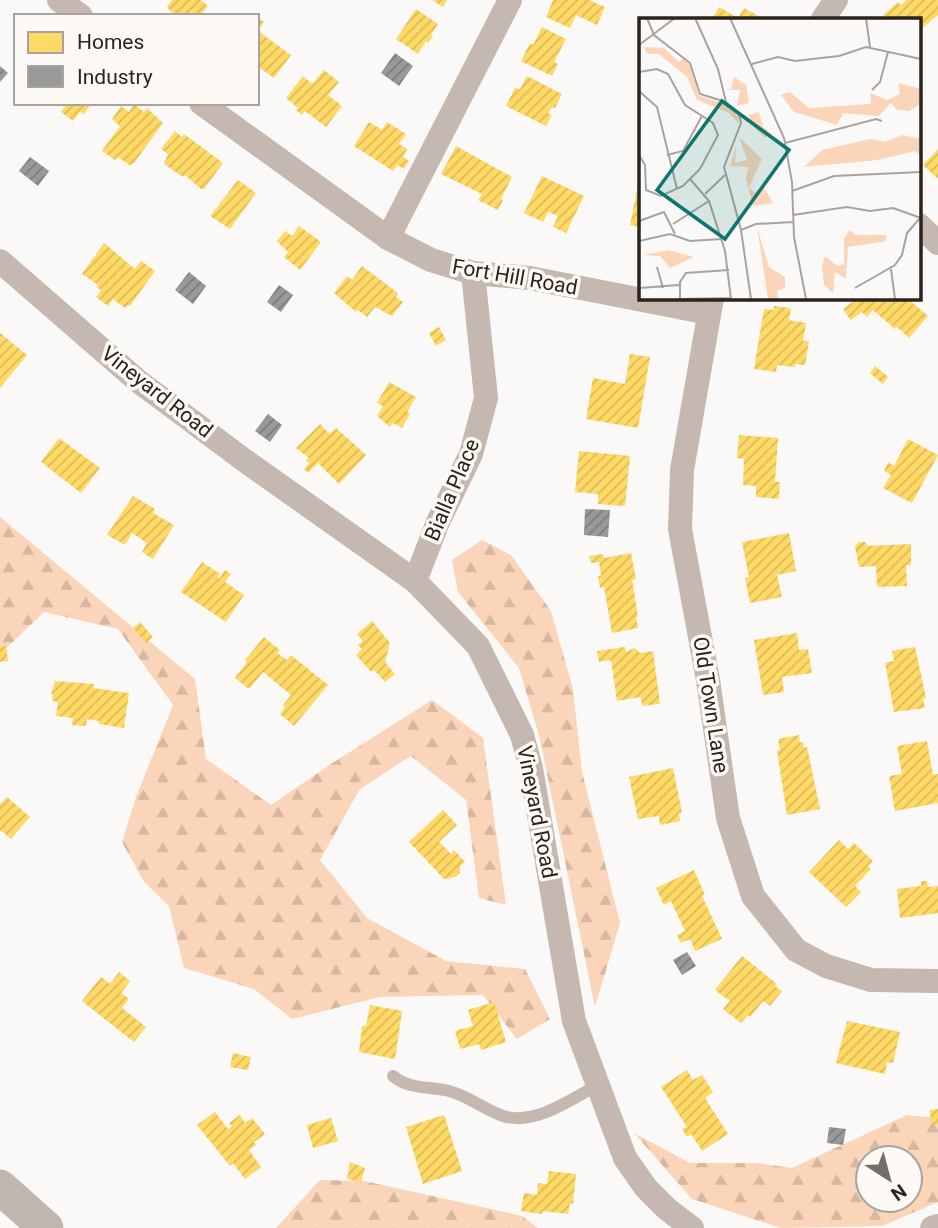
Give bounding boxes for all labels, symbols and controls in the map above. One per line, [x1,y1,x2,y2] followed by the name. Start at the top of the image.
[14,14,259,105] legend
[639,18,920,299] inset map
[77,30,144,54] text: Homes
[77,65,153,89] text: Industry
[450,254,580,300] street label: Fort Hill Road
[97,341,217,443] street label: Vineyard Road
[420,435,484,545] street label: Bialla Place
[688,635,734,775] street label: Old Town Lane
[512,744,562,880] street label: Vineyard Road
[854,1144,924,1214] north arrow
[887,1179,911,1206] text: N

